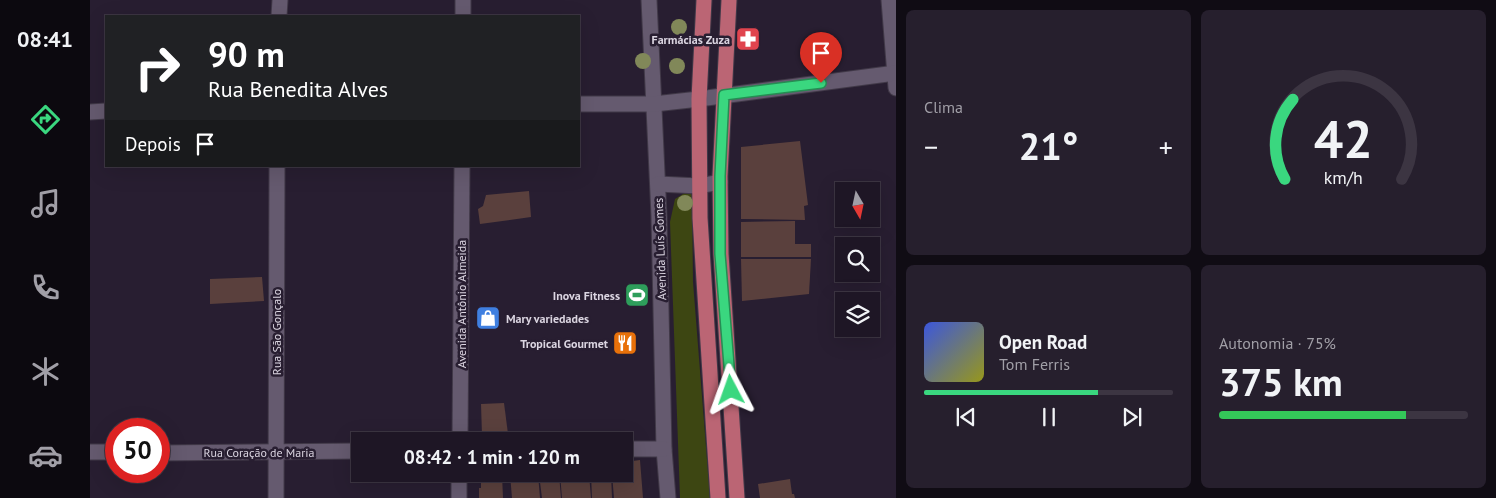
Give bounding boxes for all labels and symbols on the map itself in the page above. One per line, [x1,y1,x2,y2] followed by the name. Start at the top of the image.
[735,26,761,52] pharmacy icon: Farmácias Zuza
[652,32,730,47] place label: Farmácias Zuza
[800,32,842,83] pin
[835,182,880,228] north arrow
[651,198,669,300] street label: Avenida Luís Gomes
[454,240,469,368] street label: Avenida Antônio Almeida
[624,282,650,308] sports icon: Inova Fitness
[553,288,620,303] place label: Inova Fitness
[269,289,284,375] street label: Rua São Gonçalo
[475,305,501,331] shop icon: Mary variedades
[506,311,589,326] place label: Mary variedades
[612,330,638,356] restaurant icon: Tropical Gourmet
[520,336,609,351] place label: Tropical Gourmet
[704,363,756,415] position arrow
[105,418,170,483] speed limit sign: 50
[204,445,315,460] street label: Rua Coração de Maria

